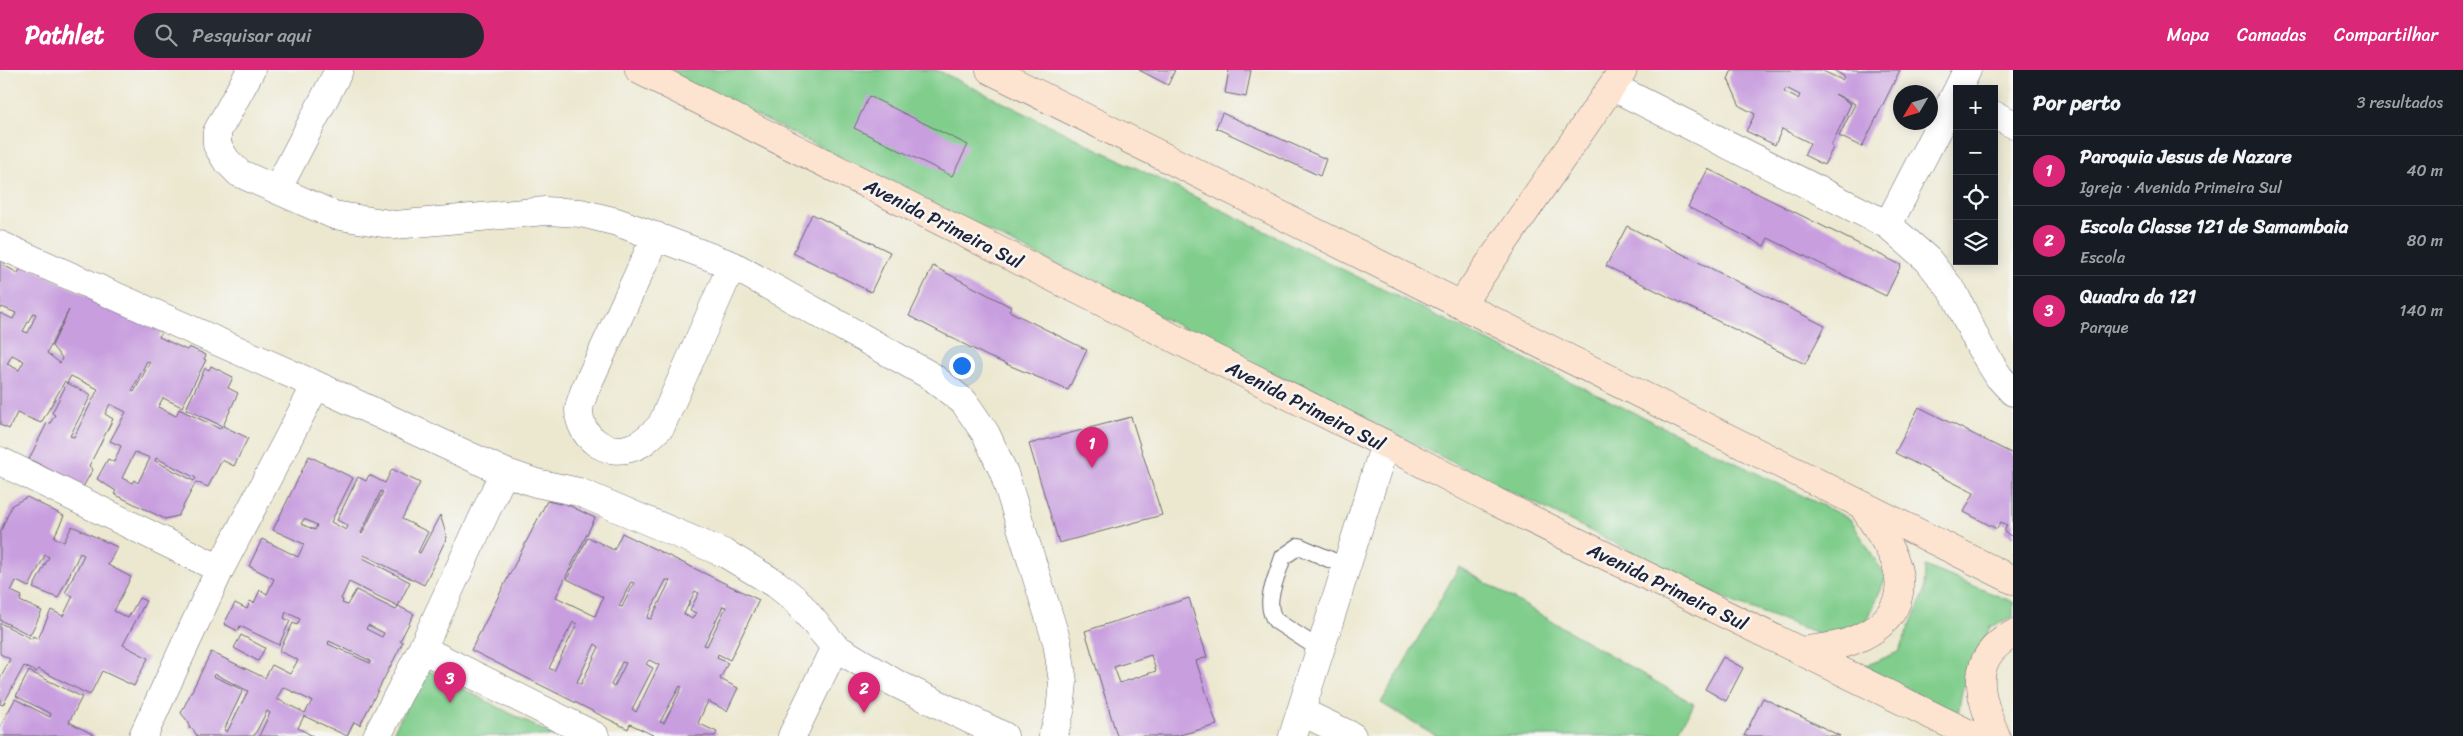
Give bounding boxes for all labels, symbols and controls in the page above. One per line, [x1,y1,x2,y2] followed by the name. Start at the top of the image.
[134,13,484,58] search box
[25,14,104,56] text: Pathlet
[192,19,311,52] text: Pesquisar aqui
[2167,19,2209,51] text: Mapa
[2237,19,2306,51] text: Camadas
[2334,19,2438,51] text: Compartilhar
[152,21,180,49] icon: search
[2033,84,2121,122] text: Por perto
[1893,85,1938,130] north arrow
[1953,85,1998,265] map controls
[1953,85,1998,130] button: +
[2357,88,2443,117] text: 3 resultados
[1953,130,1998,175] button: −
[2080,140,2292,173] text: Paroquia Jesus de Nazare
[2046,156,2052,185] text: 1
[2406,156,2443,185] text: 40 m
[857,169,1030,278] street label: Avenida Primeira Sul
[2080,173,2282,202] text: Igreja · Avenida Primeira Sul
[1953,175,1998,220] button: locate
[2080,210,2348,243] text: Escola Classe 121 de Samambaia
[1953,220,1998,265] button: layers
[2044,226,2054,255] text: 2
[2407,226,2443,255] text: 80 m
[2080,243,2125,272] text: Escola
[2080,280,2196,313] text: Quadra da 121
[2045,296,2053,325] text: 3
[2400,296,2443,325] text: 140 m
[2080,313,2128,342] text: Parque
[1219,351,1392,460] street label: Avenida Primeira Sul
[949,353,975,379] your location
[1076,427,1108,468] pin: 1
[1581,533,1754,640] street label: Avenida Primeira Sul
[434,662,466,703] pin: 3
[848,672,880,713] pin: 2

